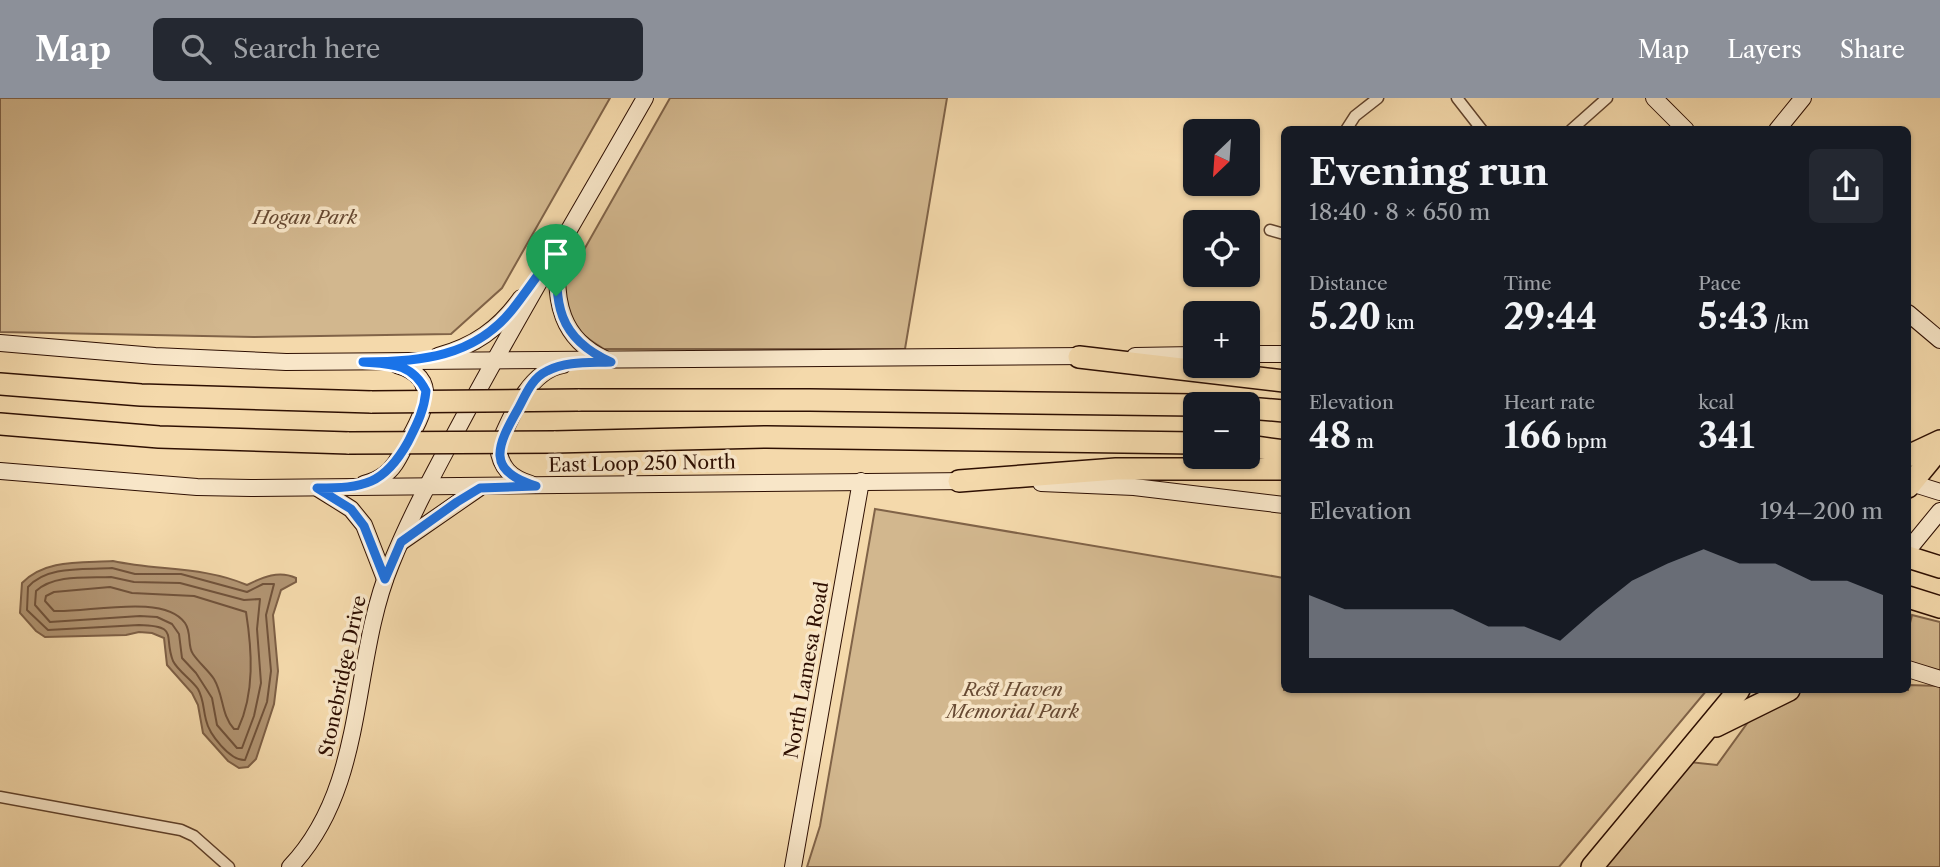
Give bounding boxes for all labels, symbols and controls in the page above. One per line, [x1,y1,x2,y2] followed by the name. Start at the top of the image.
[153,18,643,81] search box
[35,29,111,70] text: Map
[177,30,215,68] icon: search
[233,33,380,65] text: Search here
[1638,35,1689,64] text: Map
[1727,35,1802,64] text: Layers
[1840,35,1905,64] text: Share
[1183,119,1260,196] north arrow
[1183,119,1260,469] map controls
[1309,148,1549,195] text: Evening run
[1809,149,1883,223] button: share
[1309,198,1490,226] text: 18:40 · 8 × 650 m
[251,206,357,229] park label: Hogan Park
[1183,210,1260,287] button: locate
[526,224,586,296] pin
[537,235,575,273] icon: arrive
[1309,272,1388,295] text: Distance
[1504,272,1552,295] text: Time
[1698,272,1741,295] text: Pace
[1309,295,1381,338] text: 5.20
[1504,295,1597,338] text: 29:44
[1698,295,1769,338] text: 5:43
[1183,301,1260,378] button: +
[1381,311,1415,334] text: km
[1769,311,1809,334] text: /km
[1309,391,1394,414] text: Elevation
[1504,391,1595,414] text: Heart rate
[1698,391,1734,414] text: kcal
[1183,392,1260,469] button: −
[1309,414,1351,457] text: 48
[1504,414,1561,457] text: 166
[1698,414,1755,457] text: 341
[1351,430,1374,453] text: m
[1561,430,1607,453] text: bpm
[548,450,736,477] street label: East Loop 250 North
[1309,497,1412,525] text: Elevation
[1760,497,1883,525] text: 194–200 m
[780,579,833,760] street label: North Lamesa Road
[314,593,371,759] street label: Stonebridge Drive
[945,678,1079,723] park label: Rest Haven Memorial Park

